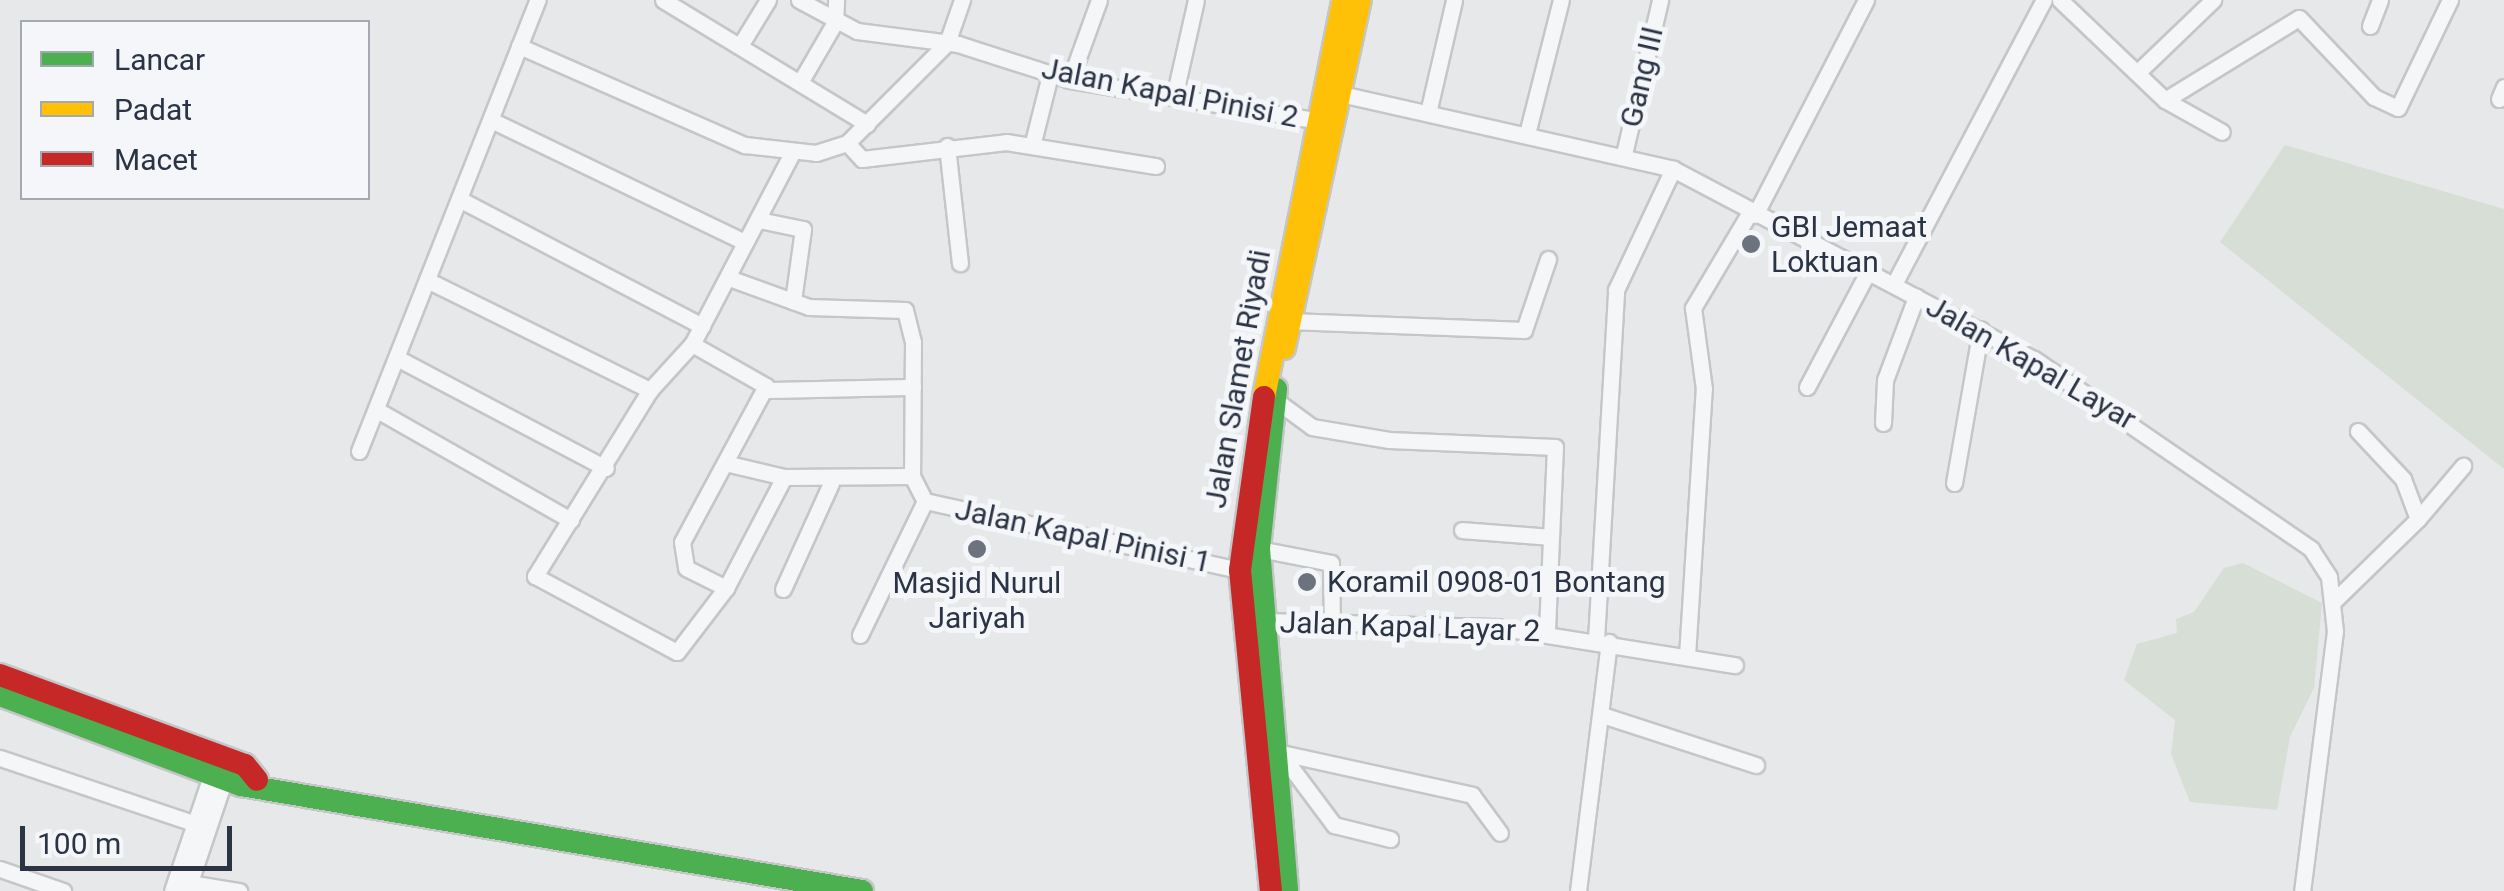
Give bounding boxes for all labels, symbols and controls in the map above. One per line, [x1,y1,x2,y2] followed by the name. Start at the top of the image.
[20,20,370,200] legend
[1613,23,1671,131] street label: Gang III
[114,42,205,77] text: Lancar
[1039,50,1301,136] street label: Jalan Kapal Pinisi 2
[114,92,192,127] text: Padat
[114,142,198,177] text: Macet
[1771,209,1927,280] place label: GBI Jemaat Loktuan
[1740,233,1762,255] marker: GBI Jemaat Loktuan
[1198,247,1278,511] street label: Jalan Slamet Riyadi
[1920,288,2142,438] street label: Jalan Kapal Layar
[952,491,1214,581] street label: Jalan Kapal Pinisi 1
[966,538,988,560] marker: Masjid Nurul Jariyah
[1327,564,1666,600] place label: Koramil 0908-01 Bontang
[893,565,1061,636] place label: Masjid Nurul Jariyah
[1296,571,1318,593] marker: Koramil 0908-01 Bontang
[1279,604,1541,650] street label: Jalan Kapal Layar 2
[25,806,238,868] scale bar
[37,826,121,861] text: 100 m

